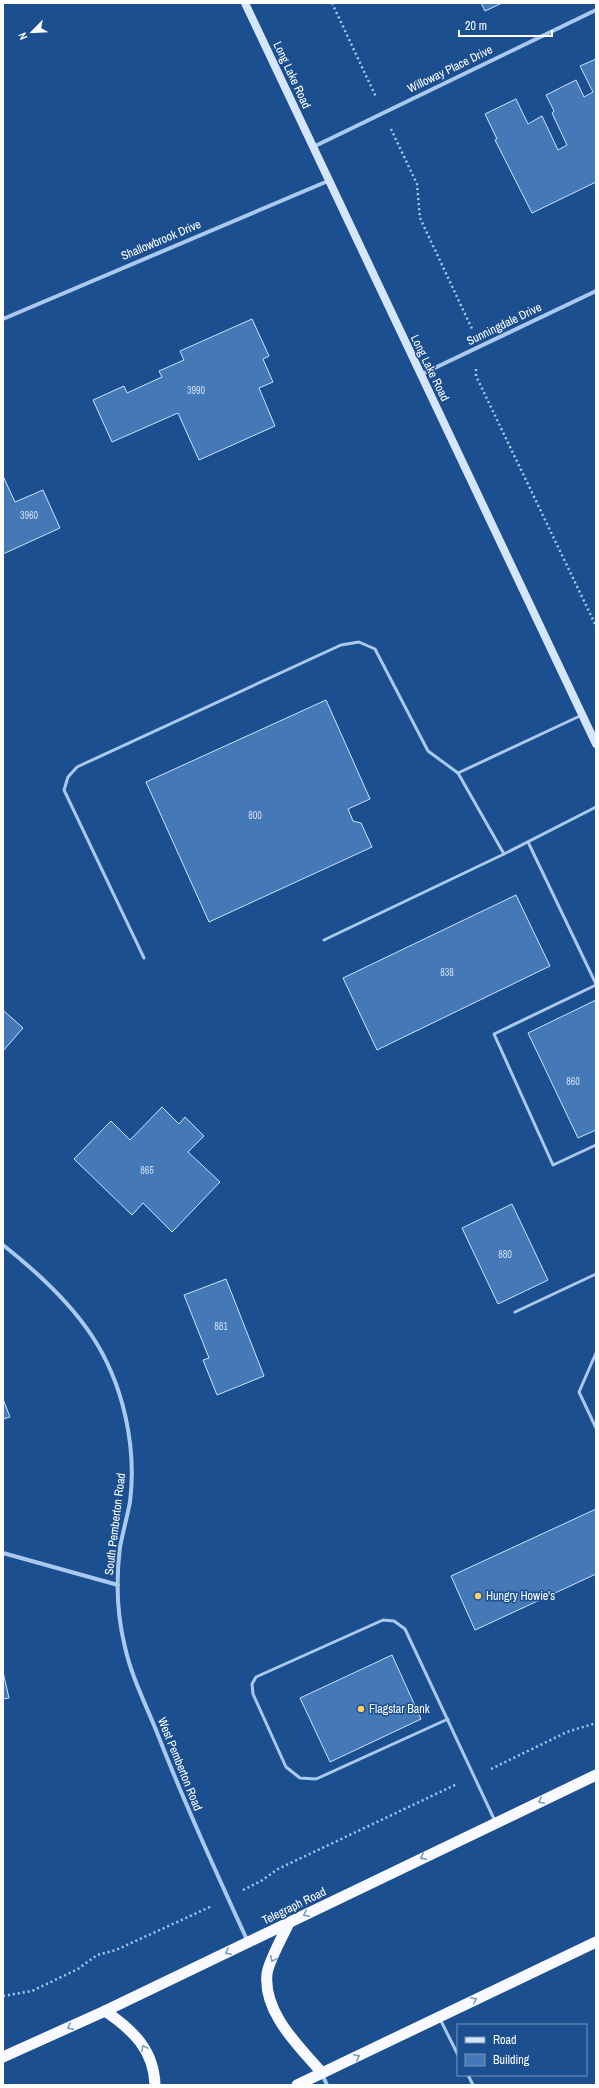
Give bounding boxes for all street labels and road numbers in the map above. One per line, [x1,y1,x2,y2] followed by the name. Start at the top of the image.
[269,39,315,111] street label: Long Lake Road
[405,41,495,97] street label: Willoway Place Drive
[119,216,203,264] street label: Shallowbrook Drive
[464,299,544,349] street label: Sunningdale Drive
[407,332,453,404] street label: Long Lake Road
[101,1472,129,1576] street label: South Pemberton Road
[154,1715,206,1813] street label: West Pemberton Road
[259,1884,329,1928] street label: Telegraph Road

